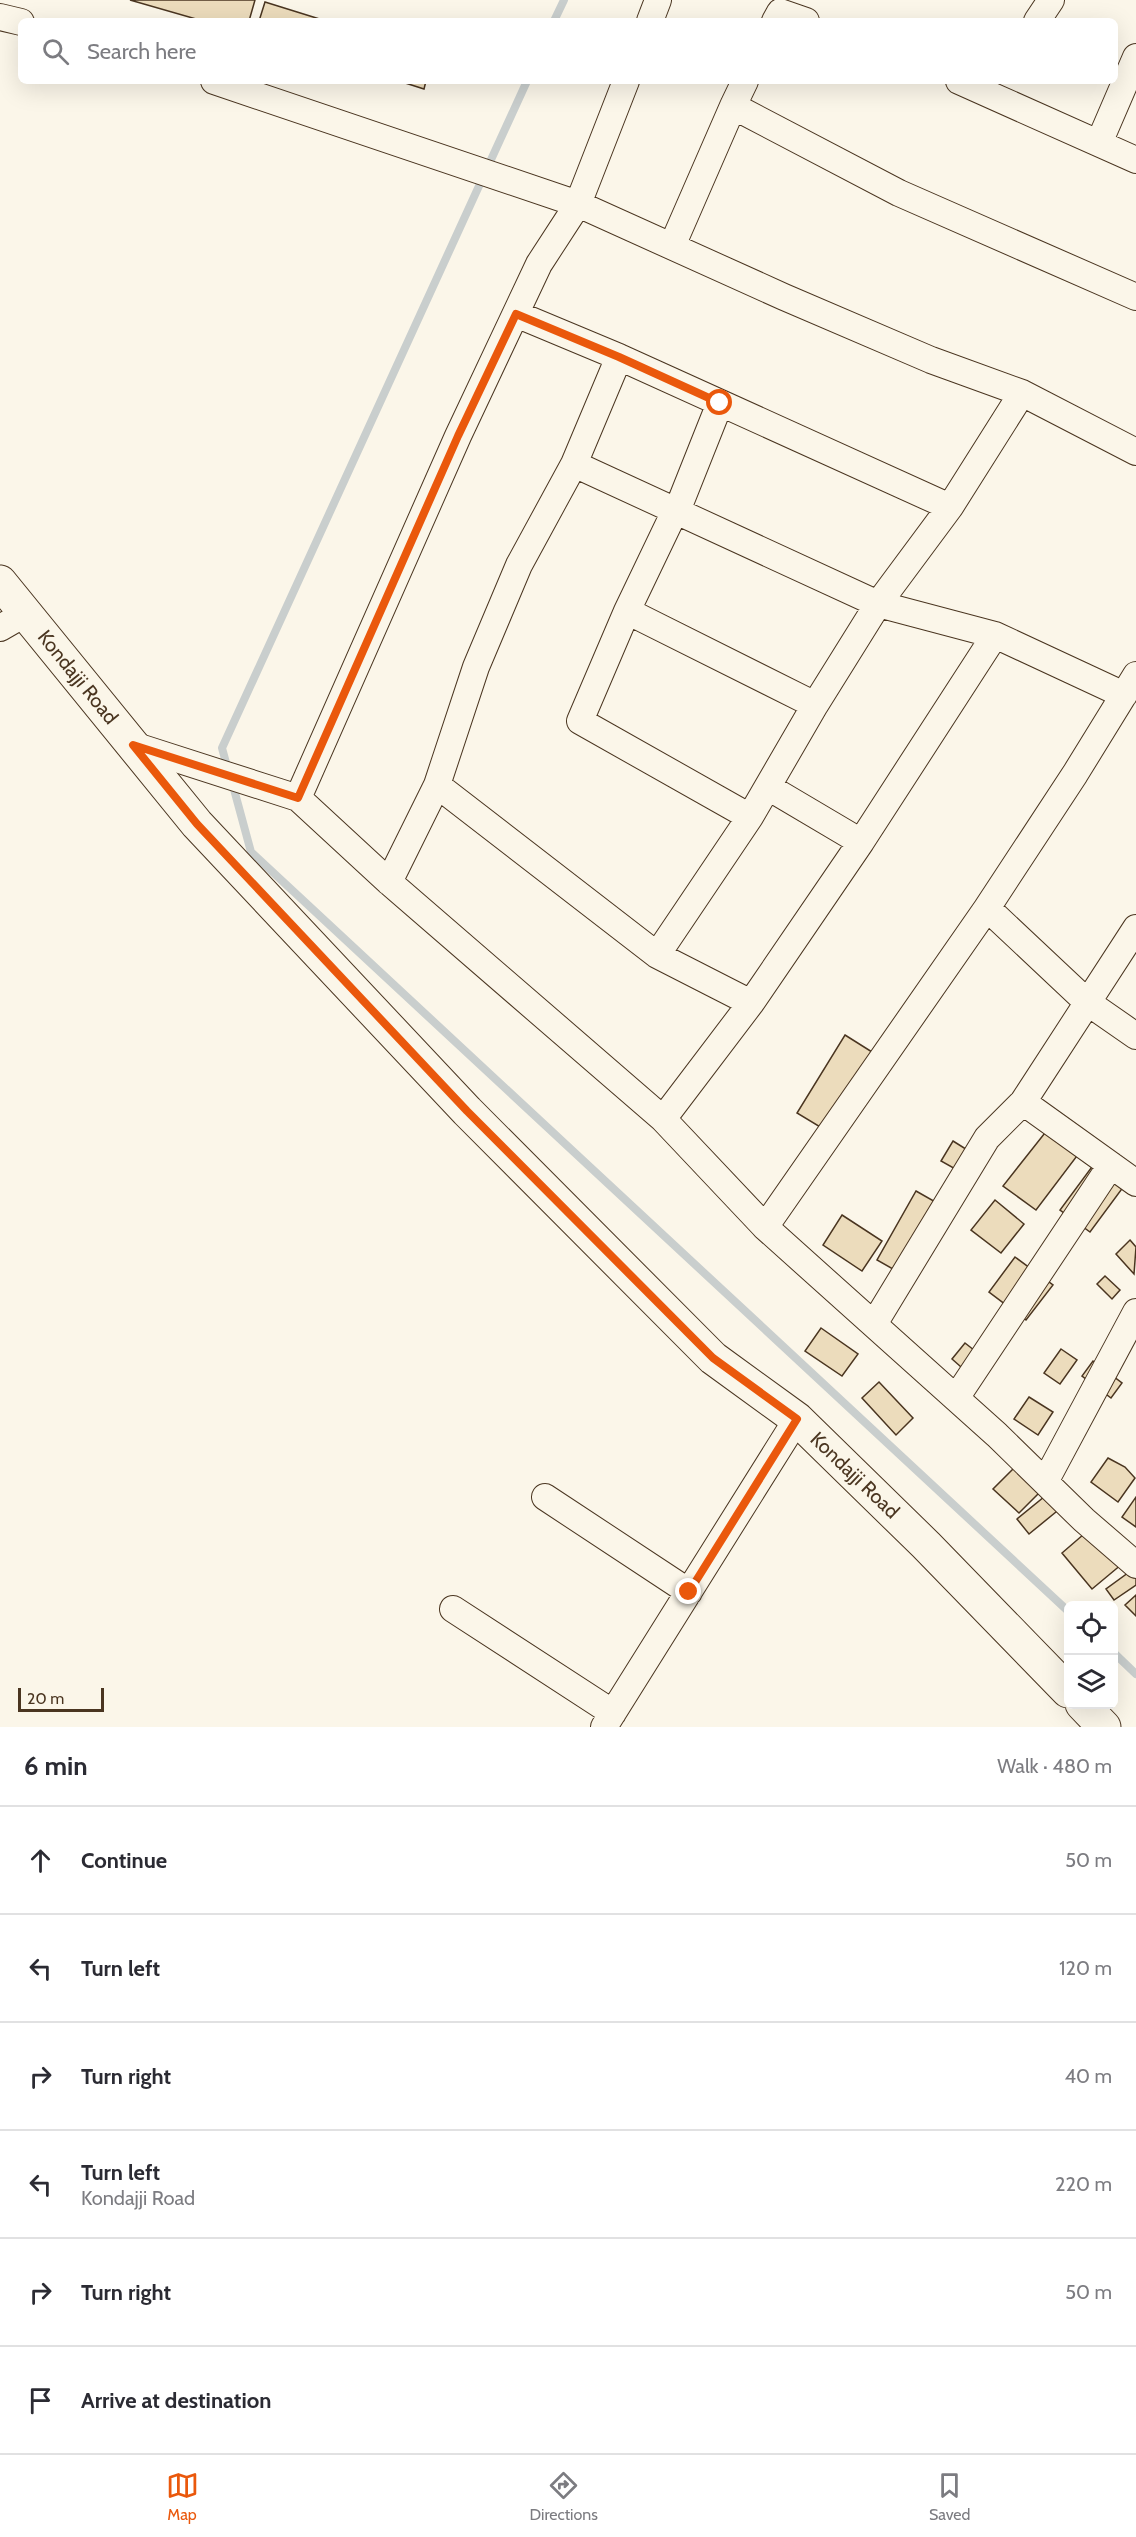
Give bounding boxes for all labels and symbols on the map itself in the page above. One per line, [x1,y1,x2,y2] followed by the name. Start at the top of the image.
[706,389,732,415] route start
[33,625,123,729] street label: Kondajji Road
[806,1427,904,1523] street label: Kondajji Road
[675,1578,701,1604] route end
[18,1685,104,1712] scale bar

